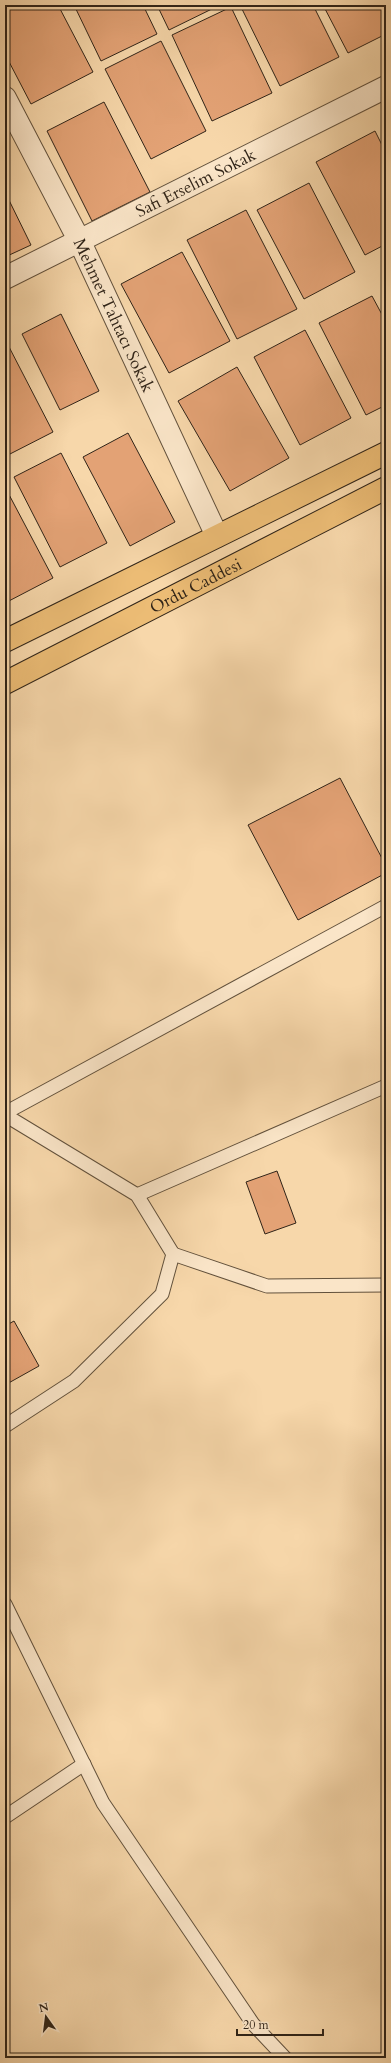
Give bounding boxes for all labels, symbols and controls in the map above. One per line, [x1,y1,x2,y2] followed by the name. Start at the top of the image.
[131,142,260,222] street label: Safi Erselim Sokak
[68,234,160,397] street label: Mehmet Tahtacı Sokak
[145,552,246,619] street label: Ordu Caddesi
[26,1997,66,2037] north arrow
[37,1999,51,2016] text: N
[237,2011,323,2037] scale bar
[243,2017,270,2033] text: 20 m

